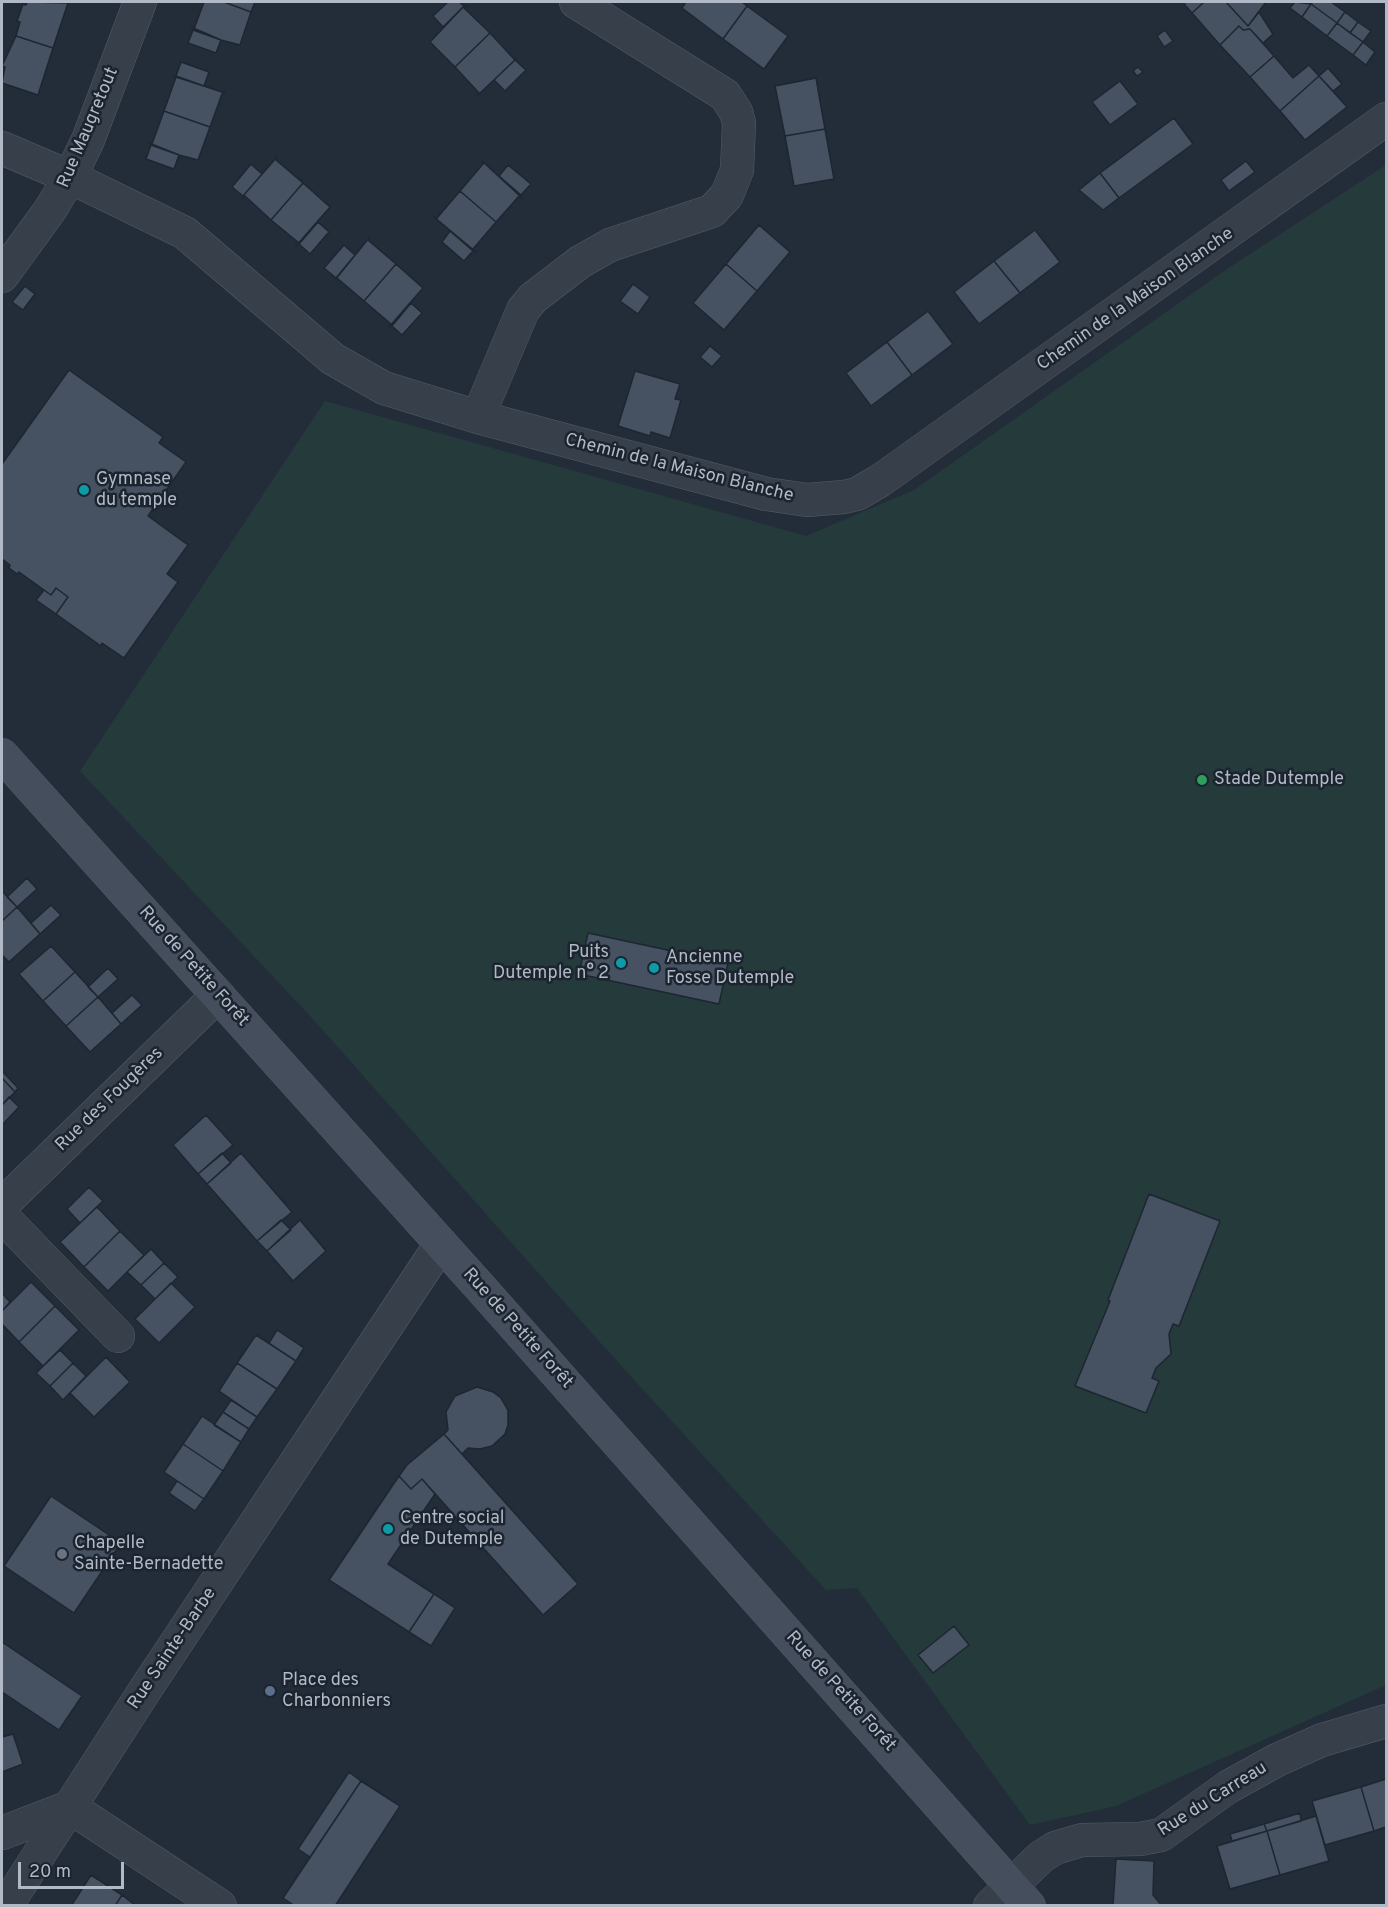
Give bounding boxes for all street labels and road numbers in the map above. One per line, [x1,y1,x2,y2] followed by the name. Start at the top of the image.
[54,64,124,192] street label: Rue Maugretout
[1034,224,1238,376] street label: Chemin de la Maison Blanche
[562,430,796,508] street label: Chemin de la Maison Blanche
[133,902,253,1032] street label: Rue de Petite Forêt
[52,1043,168,1157] street label: Rue des Fougères
[457,1264,577,1394] street label: Rue de Petite Forêt
[124,1584,222,1714] street label: Rue Sainte-Barbe
[780,1627,900,1757] street label: Rue de Petite Forêt
[1155,1758,1271,1842] street label: Rue du Carreau

